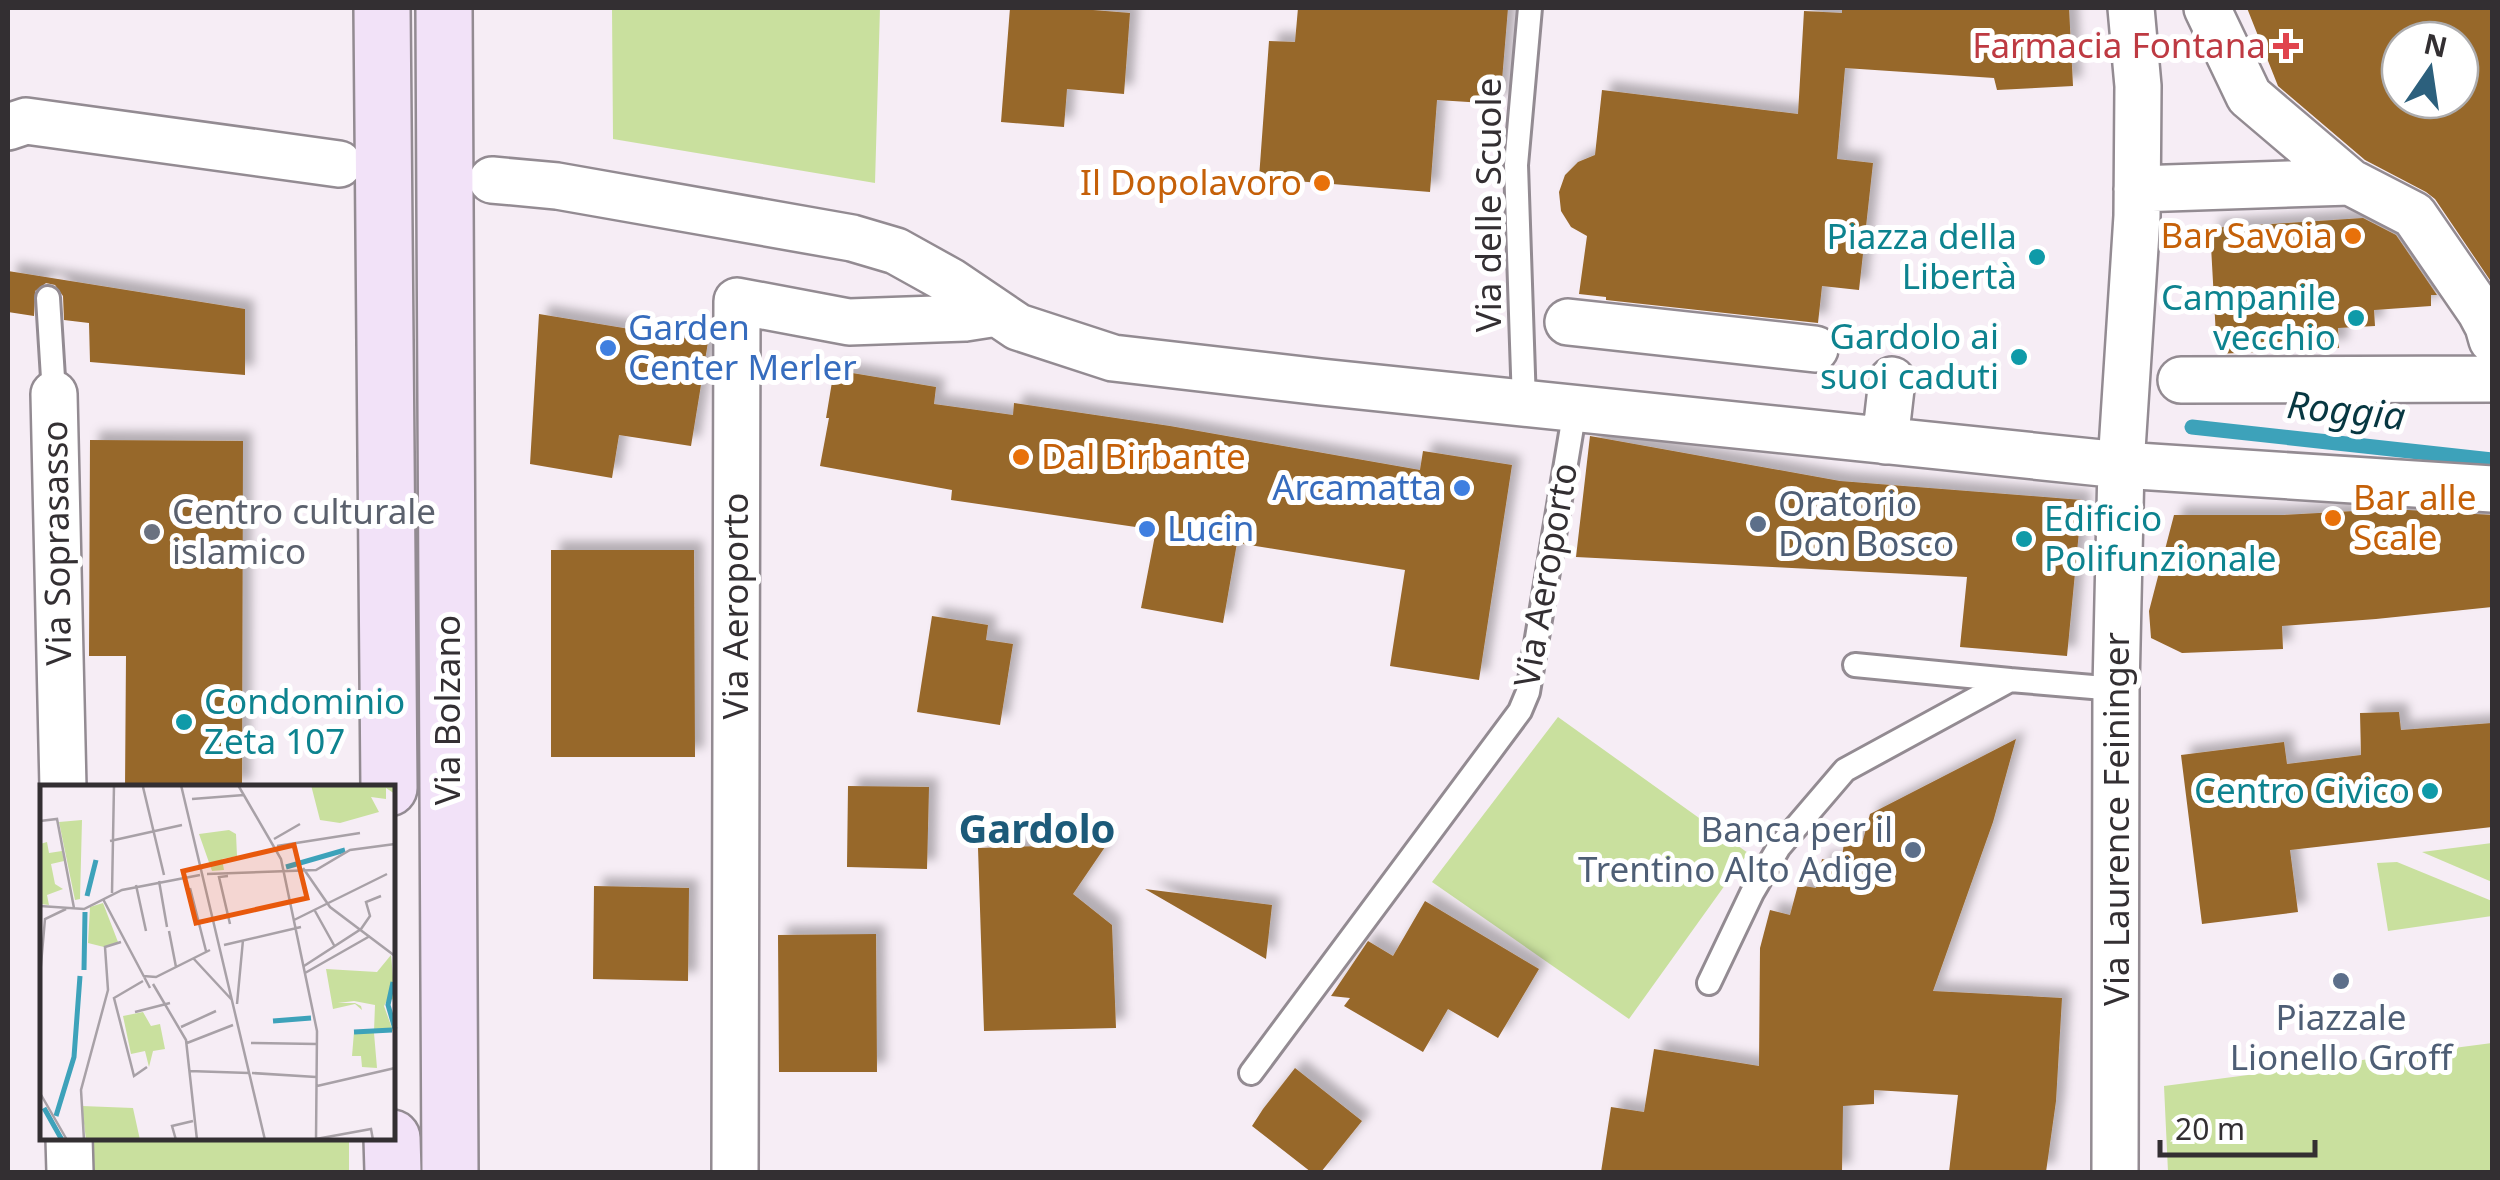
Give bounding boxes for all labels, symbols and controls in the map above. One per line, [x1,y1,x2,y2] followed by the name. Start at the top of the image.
[2380,20,2480,120] north arrow
[1972,21,2266,68] place label: Farmacia Fontana
[2420,24,2451,66] text: N
[2275,35,2297,57] marker: Farmacia Fontana
[1464,78,1511,332] street label: Via delle Scuole
[1080,158,1302,205] place label: Il Dopolavoro
[1311,172,1333,194] marker: Il Dopolavoro
[2161,211,2333,258] place label: Bar Savoia
[1827,212,2017,299] place label: Piazza della Libertà
[2342,225,2364,247] marker: Bar Savoia
[2026,246,2048,268] marker: Piazza della Libertà
[2161,273,2336,360] place label: Campanile vecchio
[628,303,857,390] place label: Garden Center Merler
[2345,307,2367,329] marker: Campanile vecchio
[1820,312,1999,399] place label: Gardolo ai suoi caduti
[597,337,619,359] marker: Garden Center Merler
[2008,346,2030,368] marker: Gardolo ai suoi caduti
[2285,377,2408,441] water label: Roggia
[30,420,81,666] street label: Via Soprasasso
[1041,432,1246,479] place label: Dal Birbante
[1010,446,1032,468] marker: Dal Birbante
[1502,459,1587,690] street label: Via Aeroporto
[1272,463,1442,510] place label: Arcamatta
[2353,473,2476,560] place label: Bar alle Scale
[1451,477,1473,499] marker: Arcamatta
[1778,479,1954,566] place label: Oratorio Don Bosco
[172,487,436,574] place label: Centro culturale islamico
[711,493,758,719] street label: Via Aeroporto
[2044,494,2276,581] place label: Edificio Polifunzionale
[1167,504,1254,551] place label: Lucin
[2322,507,2344,529] marker: Bar alle Scale
[1747,513,1769,535] marker: Oratorio Don Bosco
[1136,518,1158,540] marker: Lucin
[141,521,163,543] marker: Centro culturale islamico
[2013,528,2035,550] marker: Edificio Polifunzionale
[423,615,470,805] street label: Via Bolzano
[2092,632,2139,1006] street label: Via Laurence Feininger
[204,677,405,764] place label: Condominio Zeta 107
[173,711,195,733] marker: Condominio Zeta 107
[2194,766,2410,813] place label: Centro Civico
[2419,780,2441,802] marker: Centro Civico
[40,785,395,1140] inset map
[958,800,1116,855] district label: Gardolo
[1578,805,1893,892] place label: Banca per il Trentino Alto Adige
[1902,839,1924,861] marker: Banca per il Trentino Alto Adige
[2330,970,2352,992] marker: Piazzale Lionello Groff
[2230,993,2454,1080] place label: Piazzale Lionello Groff
[2160,1095,2315,1157] scale bar
[2175,1108,2245,1149] text: 20 m

